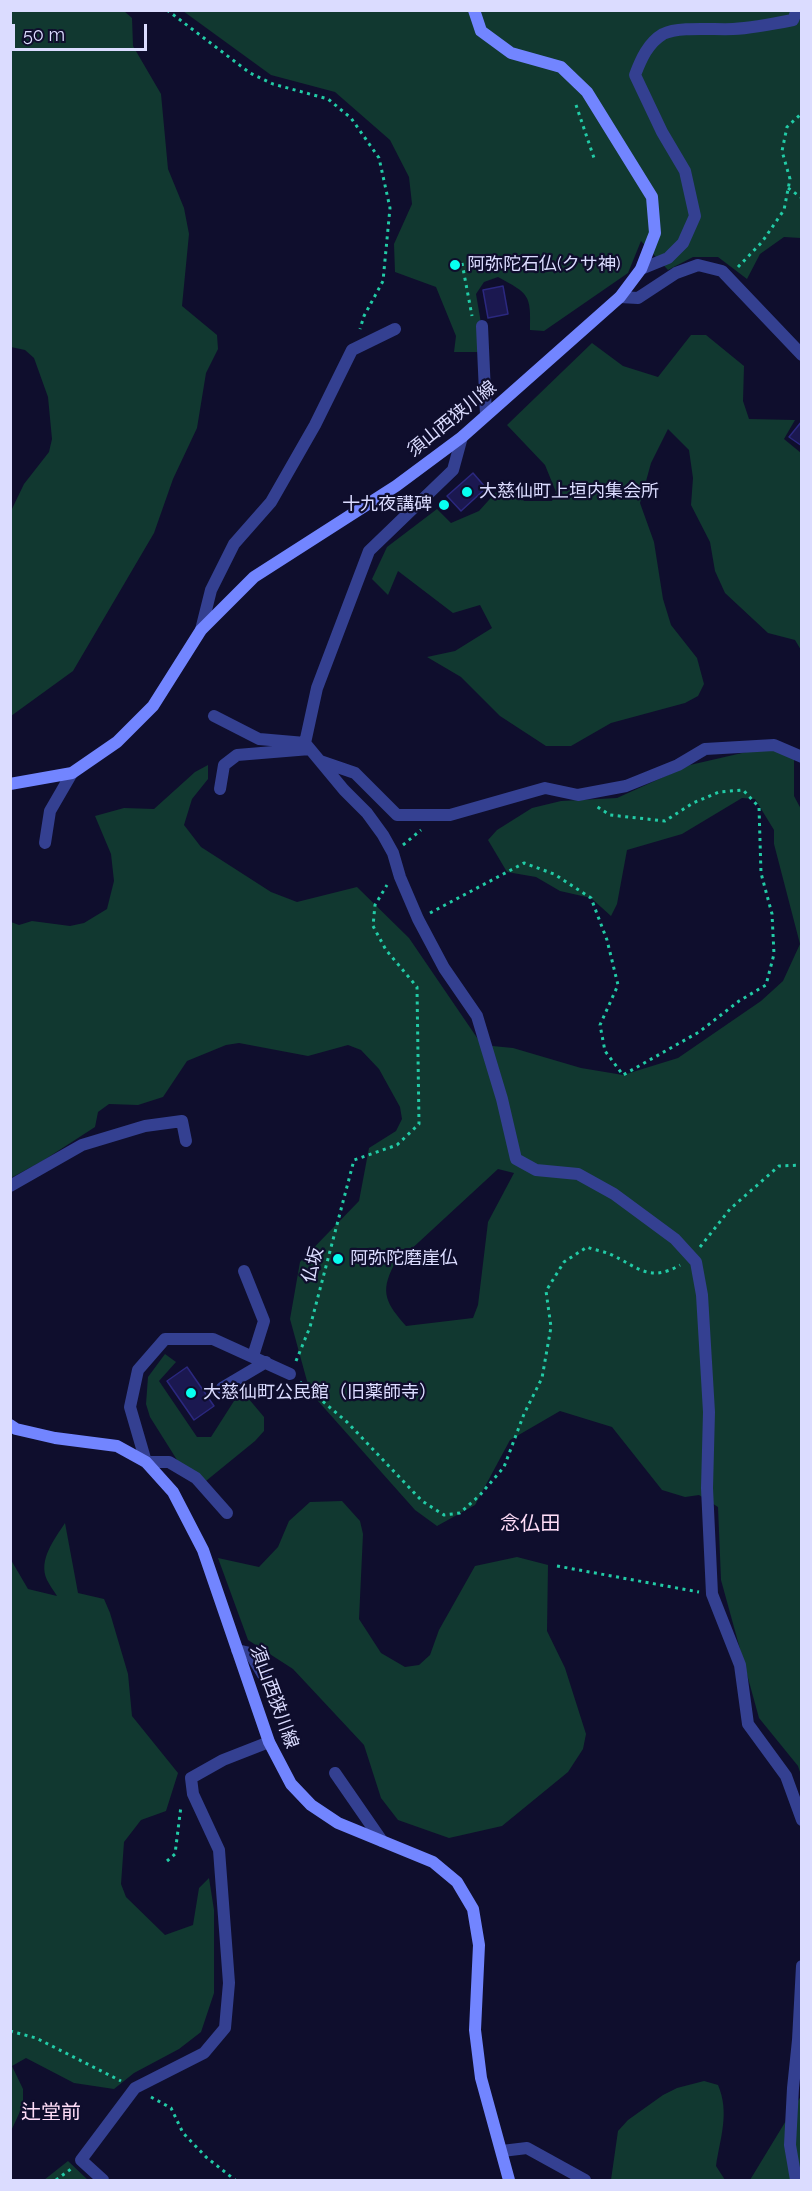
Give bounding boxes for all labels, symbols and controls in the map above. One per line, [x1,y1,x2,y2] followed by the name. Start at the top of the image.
[15,12,150,50] scale bar
[23,24,65,45] text: 50 m
[467,254,621,276] place label: 阿弥陀石仏(クサ神)
[448,258,462,272] marker: 阿弥陀石仏(クサ神)
[403,377,501,461] street label: 須山西狭川線
[479,481,659,503] place label: 大慈仙町上垣内集会所
[460,485,474,499] marker: 大慈仙町上垣内集会所
[342,494,432,516] place label: 十九夜講碑
[437,498,451,512] marker: 十九夜講碑
[298,1245,328,1285] street label: 仏坂
[350,1248,458,1270] place label: 阿弥陀磨崖仏
[331,1252,345,1266] marker: 阿弥陀磨崖仏
[203,1382,437,1404] place label: 大慈仙町公民館（旧薬師寺）
[184,1386,198,1400] marker: 大慈仙町公民館（旧薬師寺）
[500,1512,560,1536] district label: 念仏田
[245,1643,303,1751] street label: 須山西狭川線
[21,2101,81,2125] district label: 辻堂前

